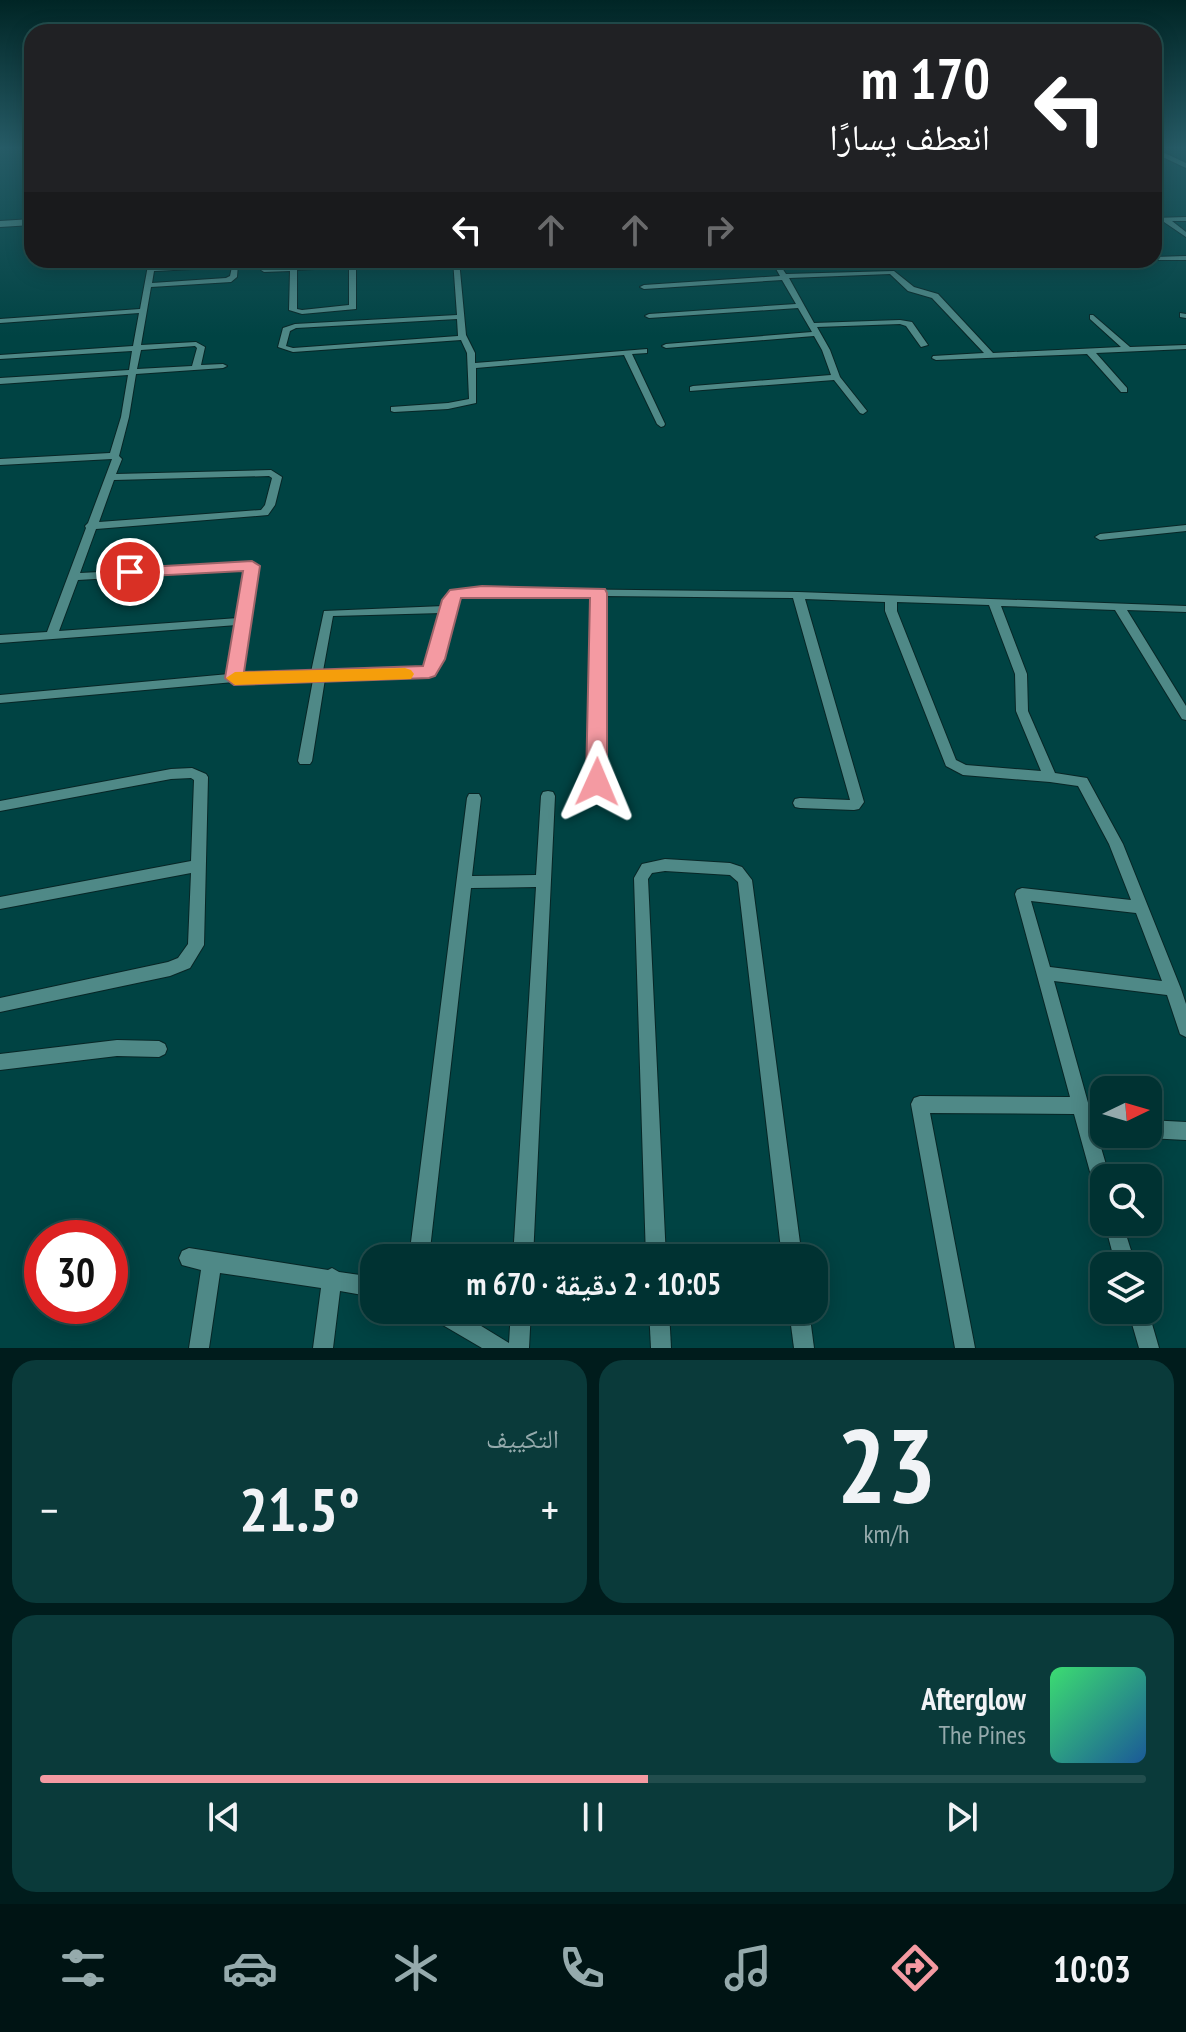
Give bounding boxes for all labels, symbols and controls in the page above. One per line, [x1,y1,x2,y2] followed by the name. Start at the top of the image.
[861,42,990,114] text: 170 m
[1018,56,1122,160] icon: left
[829,113,990,160] text: انعطف يسارًا
[445,208,489,252] icon: left
[529,208,573,252] icon: ahead
[613,208,657,252] icon: ahead
[697,208,741,252] icon: right
[96,538,164,606] pin
[108,550,152,594] icon: arrive
[555,740,639,824] position arrow
[1090,1076,1162,1148] north arrow
[1090,1076,1162,1324] map controls
[1090,1164,1162,1236] button: search
[24,1220,128,1324] speed limit sign: 30
[1090,1252,1162,1324] button: layers
[467,1264,721,1303] text: 10:05 · 2 دقيقة · 670 m
[837,1397,936,1532] text: 23
[486,1422,559,1455] text: التكييف
[239,1470,360,1548] text: 21.5°
[40,1481,58,1538] text: −
[541,1481,559,1538] text: +
[863,1517,910,1550] text: km/h
[921,1679,1026,1718] text: Afterglow
[938,1718,1026,1751] text: The Pines
[202,1795,246,1839] icon: previous
[571,1795,615,1839] icon: pause
[940,1795,984,1839] icon: next
[55,1940,111,1996] icon: filters
[222,1940,278,1996] icon: car
[388,1940,444,1996] icon: climate
[554,1940,610,1996] icon: phone
[720,1940,776,1996] icon: music
[887,1940,943,1996] icon: directions
[1053,1945,1131,1992] text: 10:03

